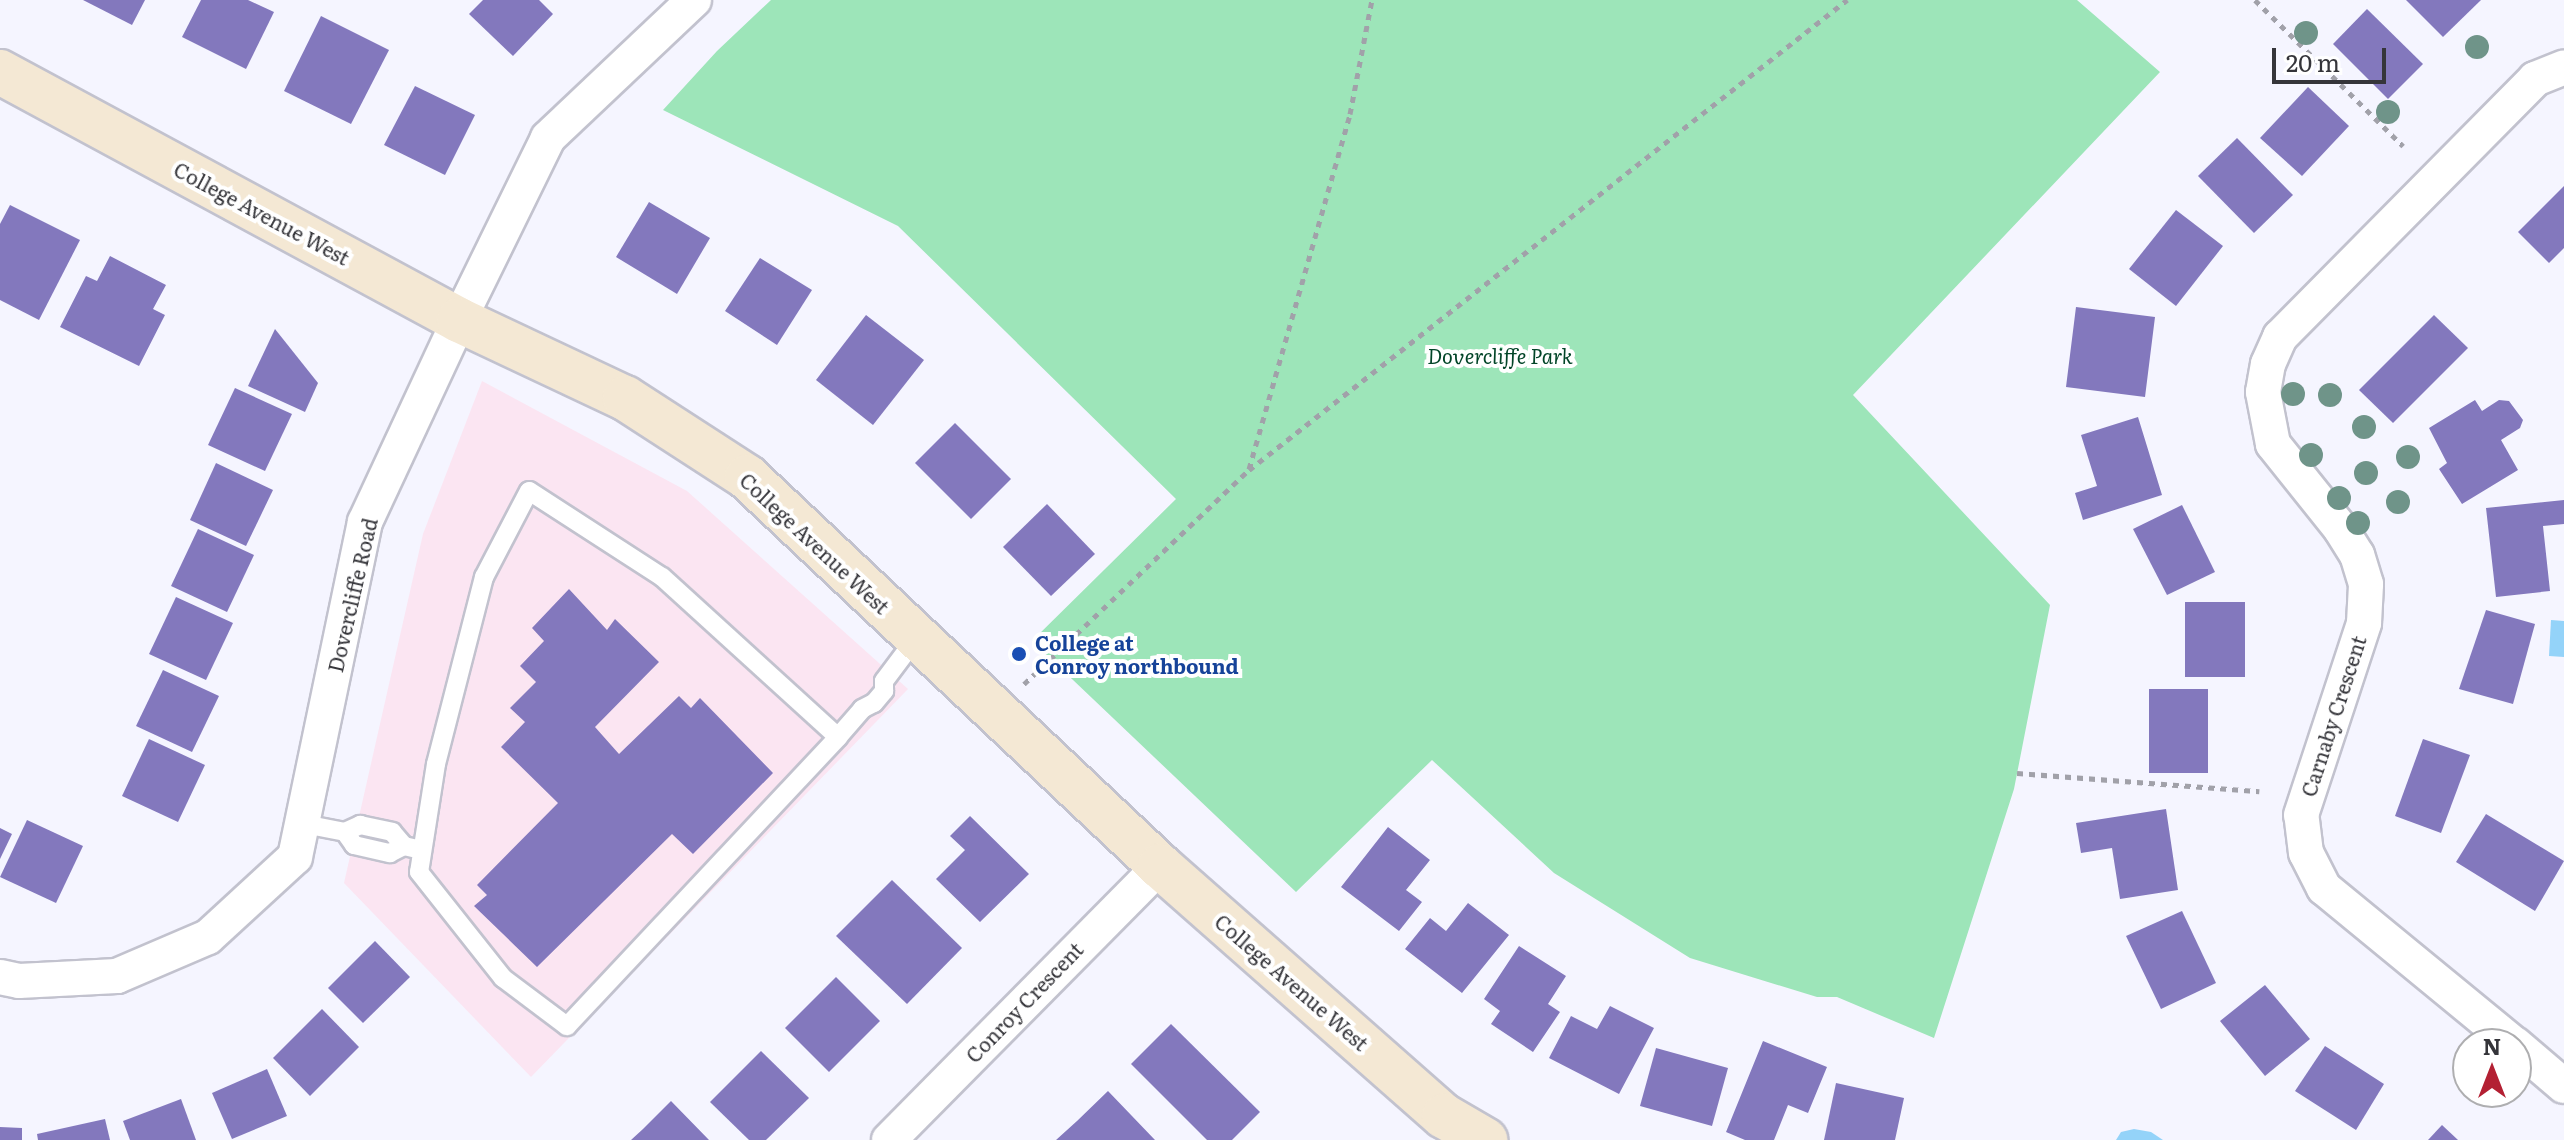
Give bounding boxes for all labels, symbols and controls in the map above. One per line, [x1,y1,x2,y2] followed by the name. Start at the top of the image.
[2276,32,2390,82] scale bar
[2286,44,2340,79] text: 20 m
[170,157,354,269] street label: College Avenue West
[1427,343,1573,367] park label: Dovercliffe Park
[735,468,895,618] street label: College Avenue West
[323,515,381,675] street label: Dovercliffe Road
[1035,630,1239,677] place label: College at Conroy northbound
[2296,633,2370,799] street label: Carnaby Crescent
[1010,645,1028,663] marker: College at Conroy northbound
[1210,909,1374,1055] street label: College Avenue West
[961,937,1087,1067] street label: Conroy Crescent
[2452,1028,2532,1108] north arrow
[2483,1029,2501,1062] text: N

